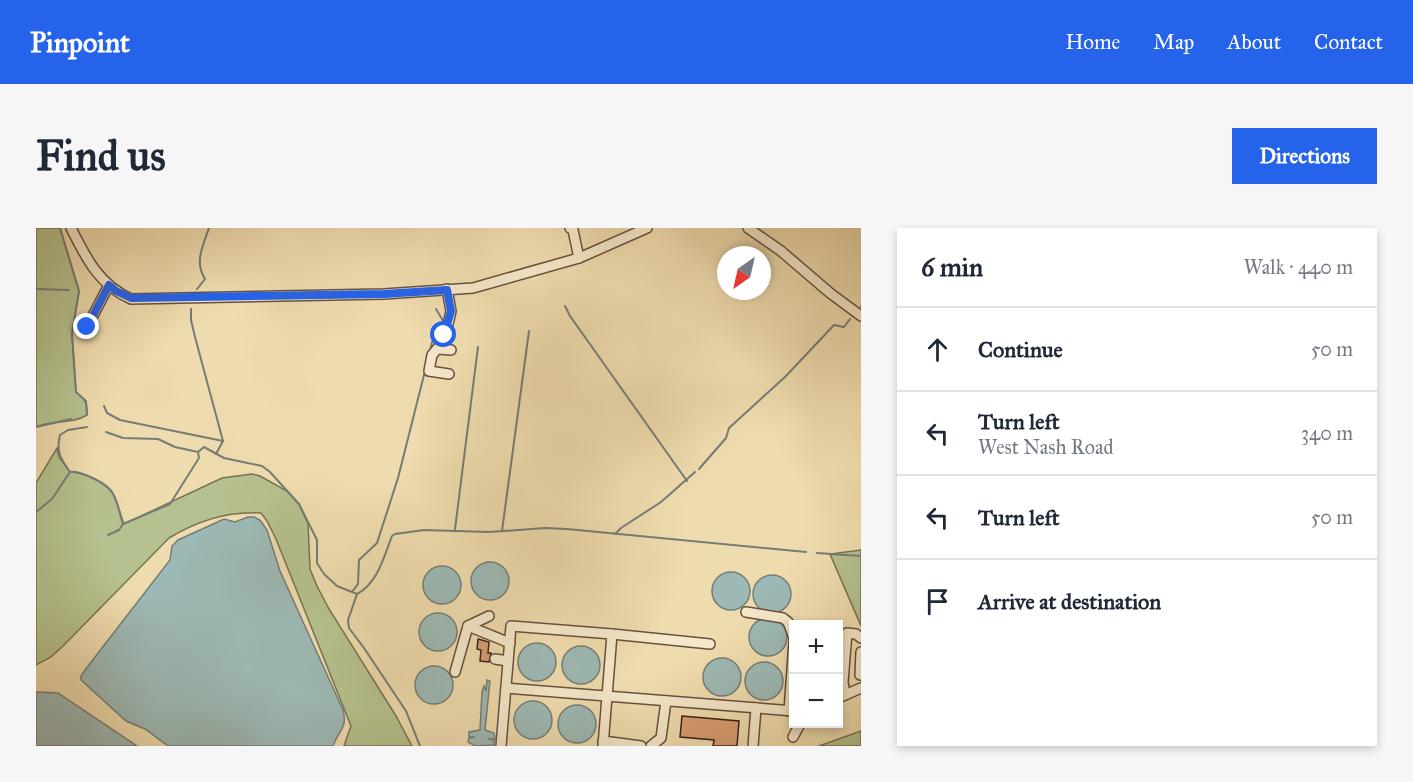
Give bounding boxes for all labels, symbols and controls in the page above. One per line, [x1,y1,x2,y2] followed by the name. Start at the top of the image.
[30,25,130,60] text: Pinpoint
[1065,29,1120,55] text: Home
[1153,29,1194,55] text: Map
[1227,29,1281,55] text: About
[1314,29,1383,55] text: Contact
[1232,128,1377,184] button: Directions
[36,130,166,182] text: Find us
[717,246,771,300] north arrow
[921,251,983,283] text: 6 min
[1244,255,1353,279] text: Walk · 440 m
[73,313,99,339] route end
[430,321,456,347] route start
[921,333,954,366] icon: ahead
[978,336,1063,363] text: Continue
[1311,337,1353,361] text: 50 m
[978,408,1060,435] text: Turn left
[921,417,954,450] icon: left
[1301,421,1353,445] text: 340 m
[978,435,1113,459] text: West Nash Road
[921,501,954,534] icon: left
[978,504,1060,531] text: Turn left
[1311,505,1353,529] text: 50 m
[921,585,954,618] icon: arrive
[978,588,1161,615] text: Arrive at destination
[789,620,843,728] map controls
[789,620,843,674] button: +
[789,674,843,728] button: −

